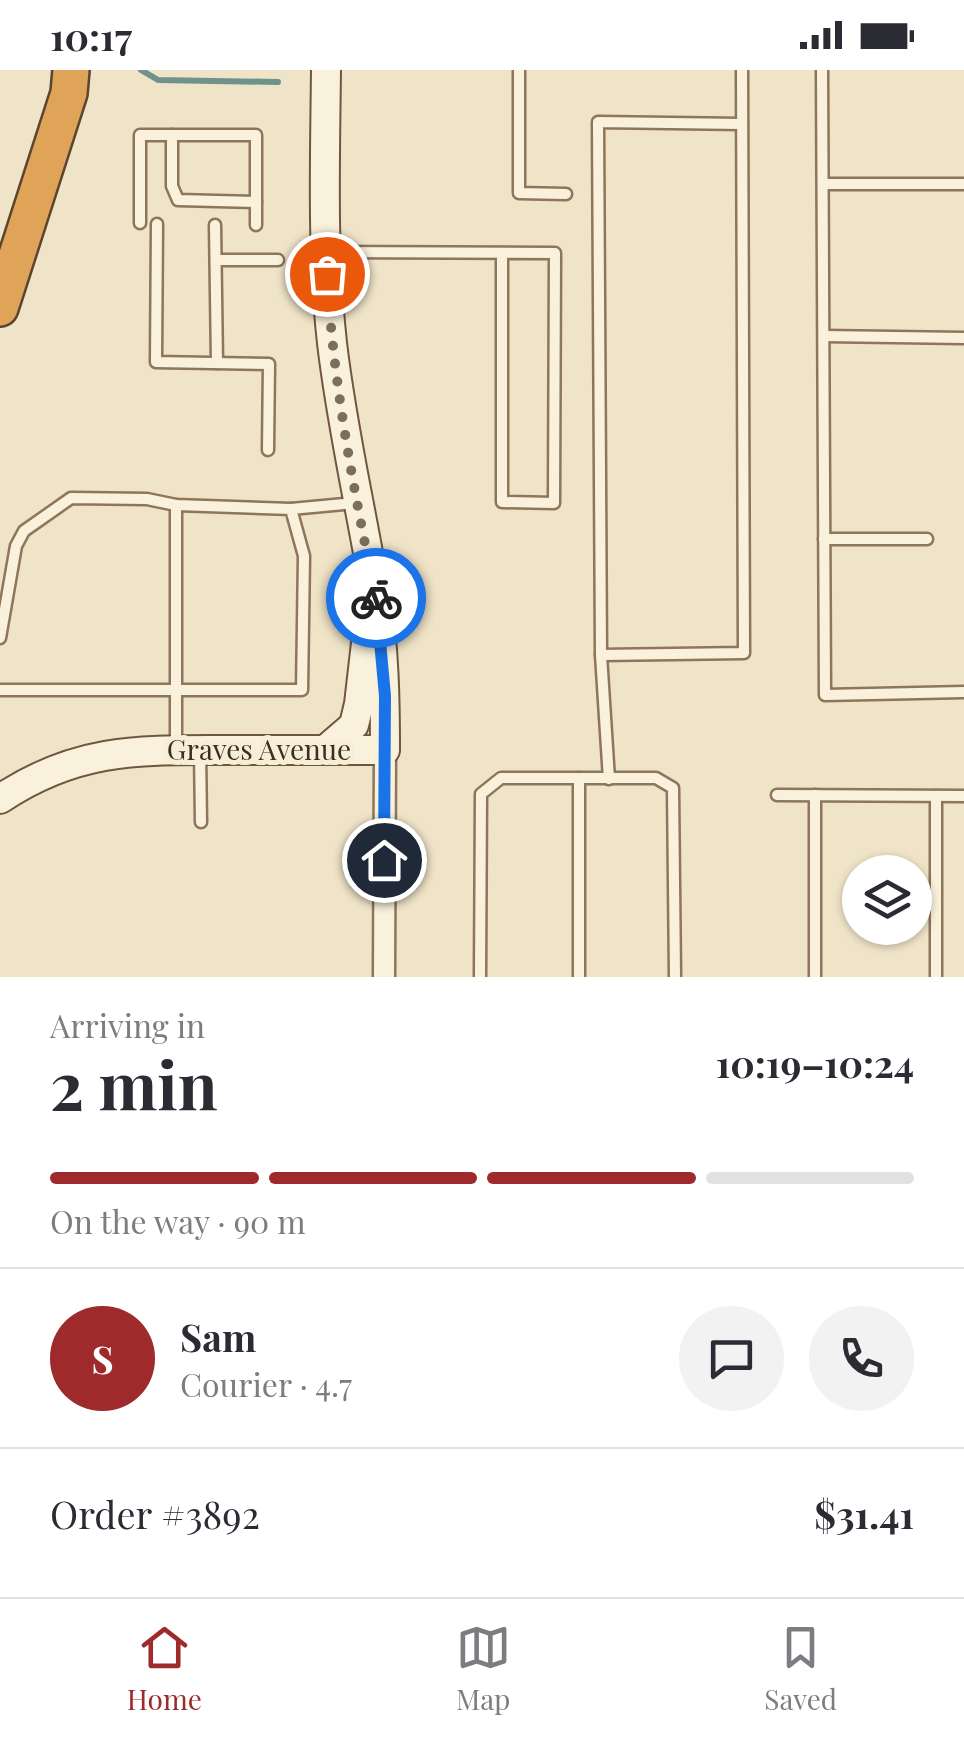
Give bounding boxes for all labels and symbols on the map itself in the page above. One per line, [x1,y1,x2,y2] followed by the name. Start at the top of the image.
[285,232,370,317] pin
[326,548,426,648] courier
[167,730,351,767] street label: Graves Avenue
[342,818,427,903] pin

